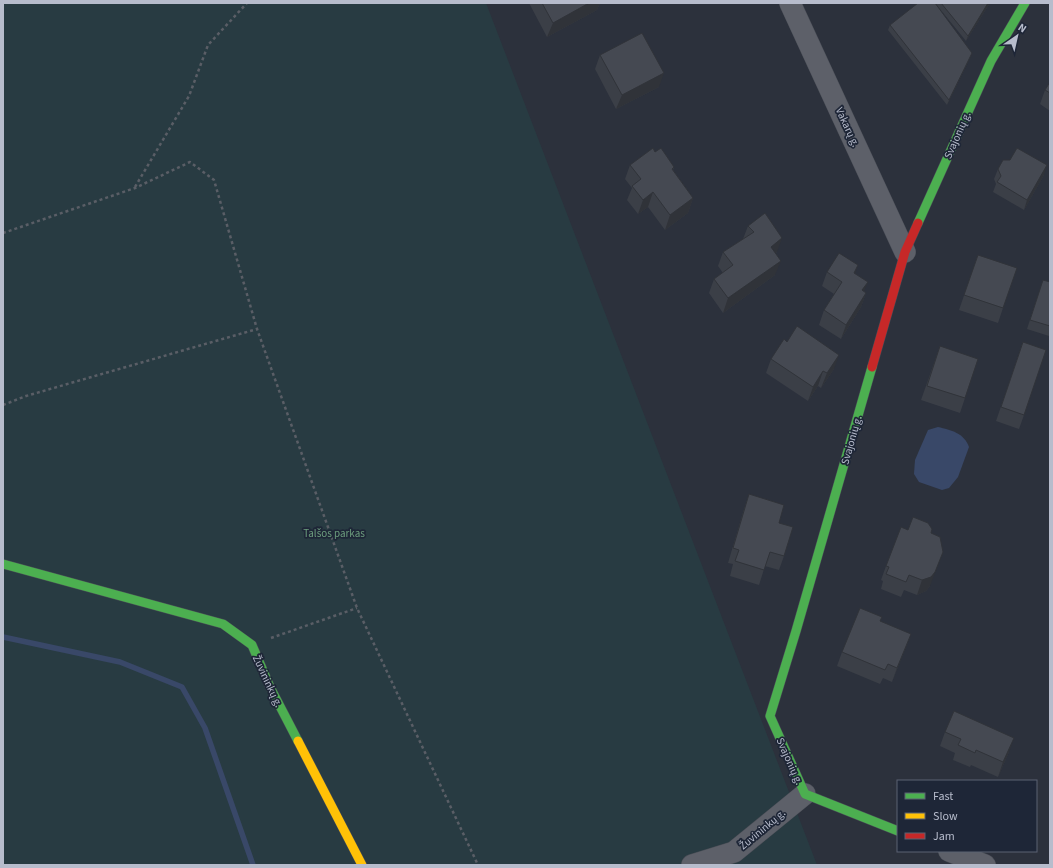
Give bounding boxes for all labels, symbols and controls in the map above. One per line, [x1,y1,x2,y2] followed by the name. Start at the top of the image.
[997,16,1037,56] north arrow
[1015,20,1030,36] text: N
[832,105,863,150] street label: Vakarų g.
[940,109,975,161] street label: Svajonių g.
[837,414,866,466] street label: Svajonių g.
[303,526,365,541] park label: Talšos parkas
[249,653,286,710] street label: Žuvininkų g.
[772,735,807,787] street label: Svajonių g.
[897,780,1037,852] legend
[933,788,953,805] text: Fast
[736,805,789,853] street label: Žuvininkų g.
[933,808,958,825] text: Slow
[933,828,955,845] text: Jam

